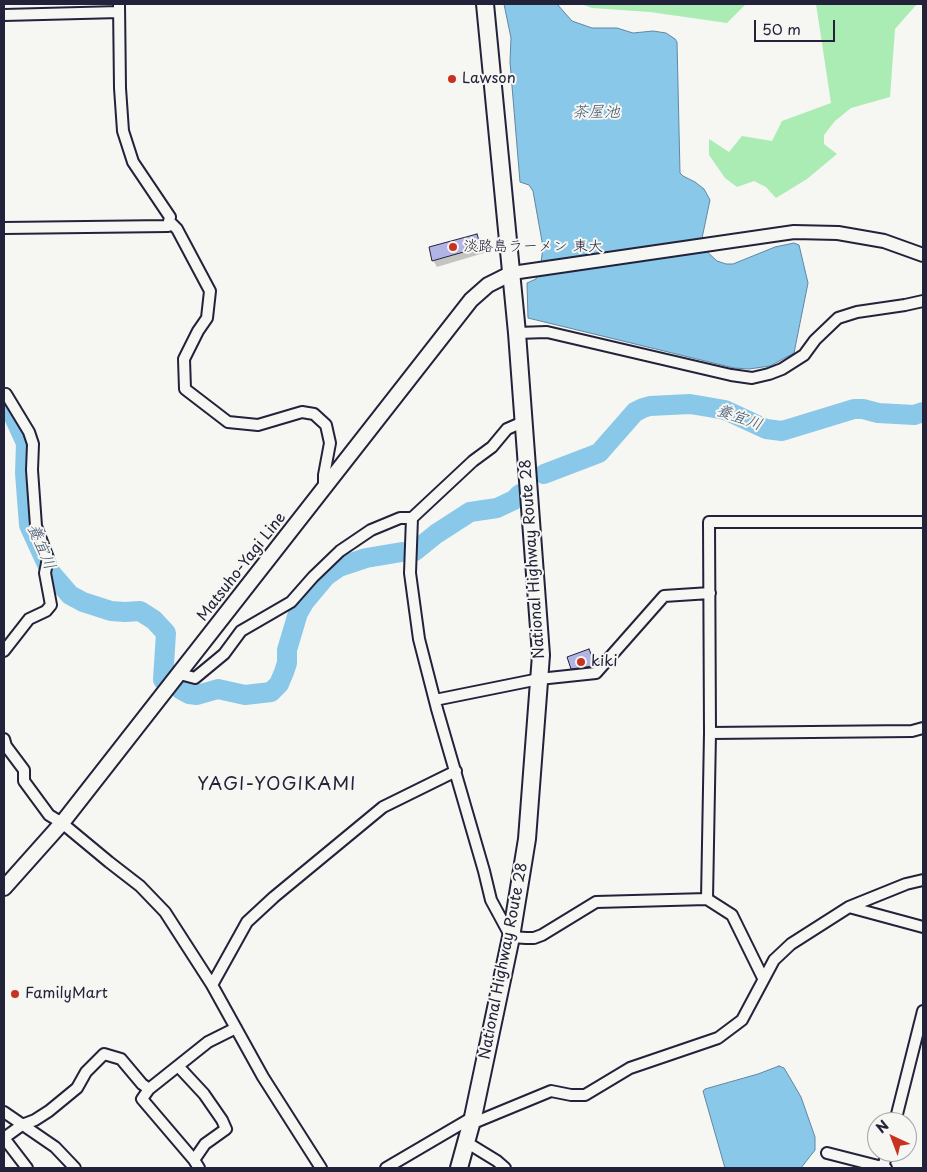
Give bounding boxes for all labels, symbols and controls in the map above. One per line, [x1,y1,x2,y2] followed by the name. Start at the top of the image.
[757,10,838,42] scale bar
[762,17,801,40] text: 50 m
[462,70,516,88] place label: Lawson
[446,73,458,85] marker: Lawson
[572,103,620,123] water label: 茶屋池
[463,238,603,256] place label: 淡路島ラーメン 東大
[447,241,459,253] marker: 淡路島ラーメン 東大
[713,401,765,435] water label: 養宜川
[517,459,549,659] street label: National Highway Route 28
[194,509,290,625] street label: Matsuho-Yagi Line
[23,521,59,573] water label: 養宜川
[591,653,618,671] place label: kiki
[575,656,587,668] marker: kiki
[197,774,357,796] district label: YAGI-YOGIKAMI
[476,861,532,1061] street label: National Highway Route 28
[25,985,108,1003] place label: FamilyMart
[9,988,21,1000] marker: FamilyMart
[867,1112,917,1162] north arrow
[871,1115,893,1138] text: N

